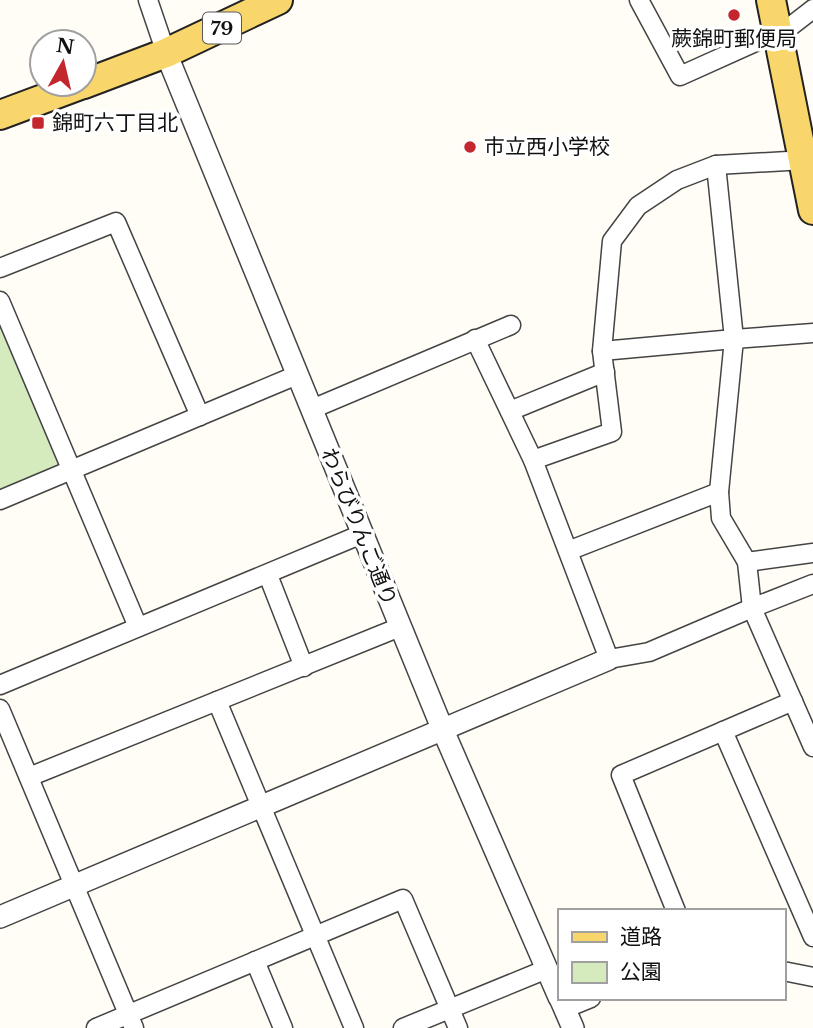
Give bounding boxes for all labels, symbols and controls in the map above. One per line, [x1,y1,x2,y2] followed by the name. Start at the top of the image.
[726,7,742,23] marker: 蕨錦町郵便局
[203,12,241,44] road number: 79
[671,26,797,52] place label: 蕨錦町郵便局
[28,28,98,98] north arrow
[55,34,76,59] text: N
[52,110,178,136] place label: 錦町六丁目北
[30,115,46,131] marker: 錦町六丁目北
[484,134,610,160] place label: 市立西小学校
[462,139,478,155] marker: 市立西小学校
[315,444,403,610] street label: わらびりんご通り
[558,909,785,1000] legend
[620,924,662,950] text: 道路
[620,959,662,985] text: 公園

